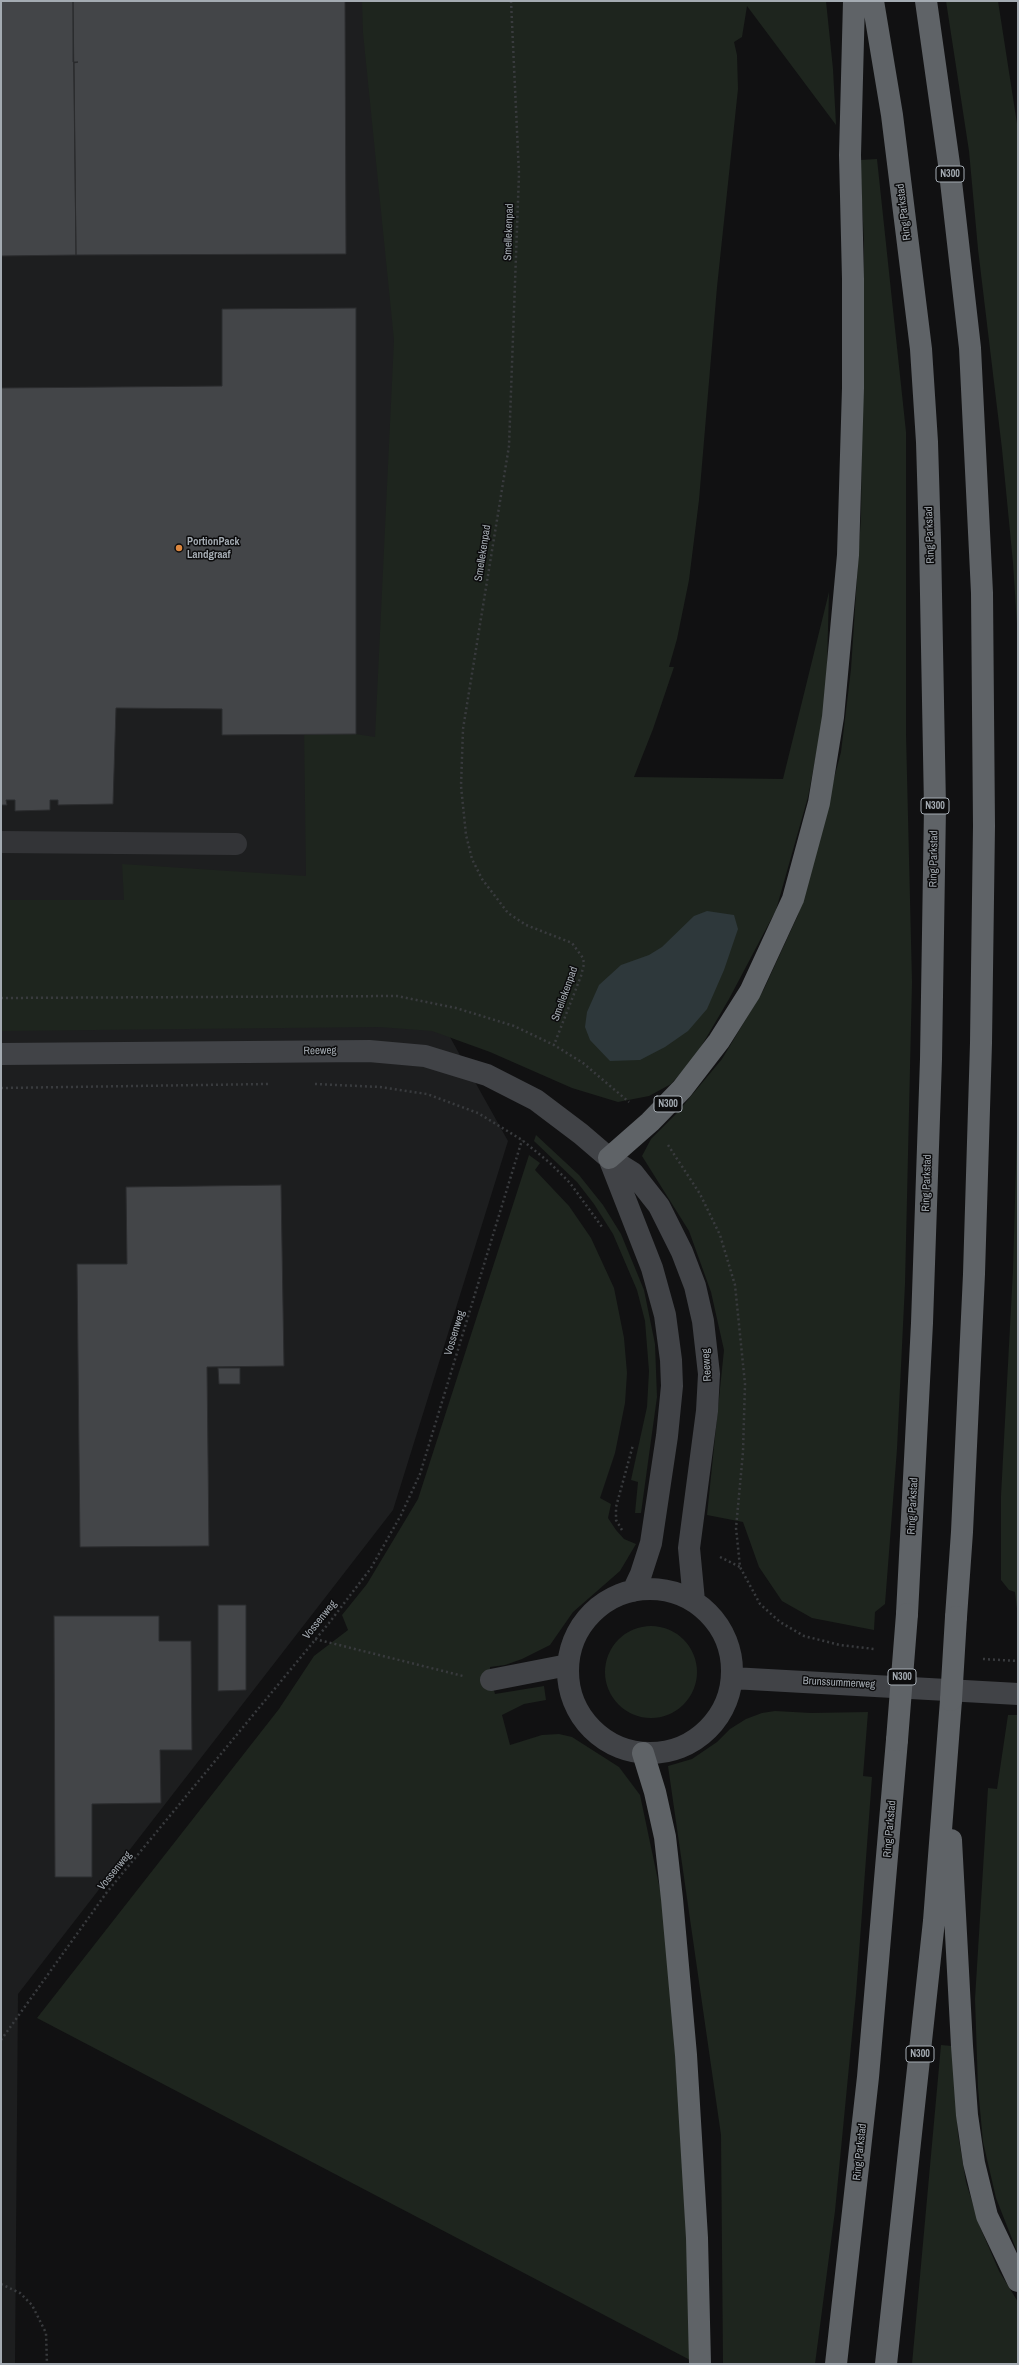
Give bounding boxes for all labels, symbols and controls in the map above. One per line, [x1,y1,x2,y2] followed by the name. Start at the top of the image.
[936,166,964,182] road number: N300
[894,183,914,241] street label: Ring Parkstad
[501,203,517,261] street label: Smellekenpad
[922,506,938,564] street label: Ring Parkstad
[472,524,494,582] street label: Smellekenpad
[187,535,240,561] place label: PortionPack Landgraaf
[174,543,184,553] marker: PortionPack Landgraaf
[921,798,949,814] road number: N300
[927,830,941,888] street label: Ring Parkstad
[549,965,581,1023] street label: Smellekenpad
[303,1044,337,1058] street label: Reeweg
[654,1096,682,1112] road number: N300
[919,1154,935,1212] street label: Ring Parkstad
[442,1309,468,1357] street label: Vossenweg
[699,1348,715,1382] street label: Reeweg
[905,1477,921,1535] street label: Ring Parkstad
[300,1598,340,1642] street label: Vossenweg
[888,1669,916,1685] road number: N300
[802,1675,876,1691] street label: Brunssummerweg
[881,1800,899,1858] street label: Ring Parkstad
[95,1849,135,1893] street label: Vossenweg
[906,2046,934,2062] road number: N300
[850,2123,870,2181] street label: Ring Parkstad

